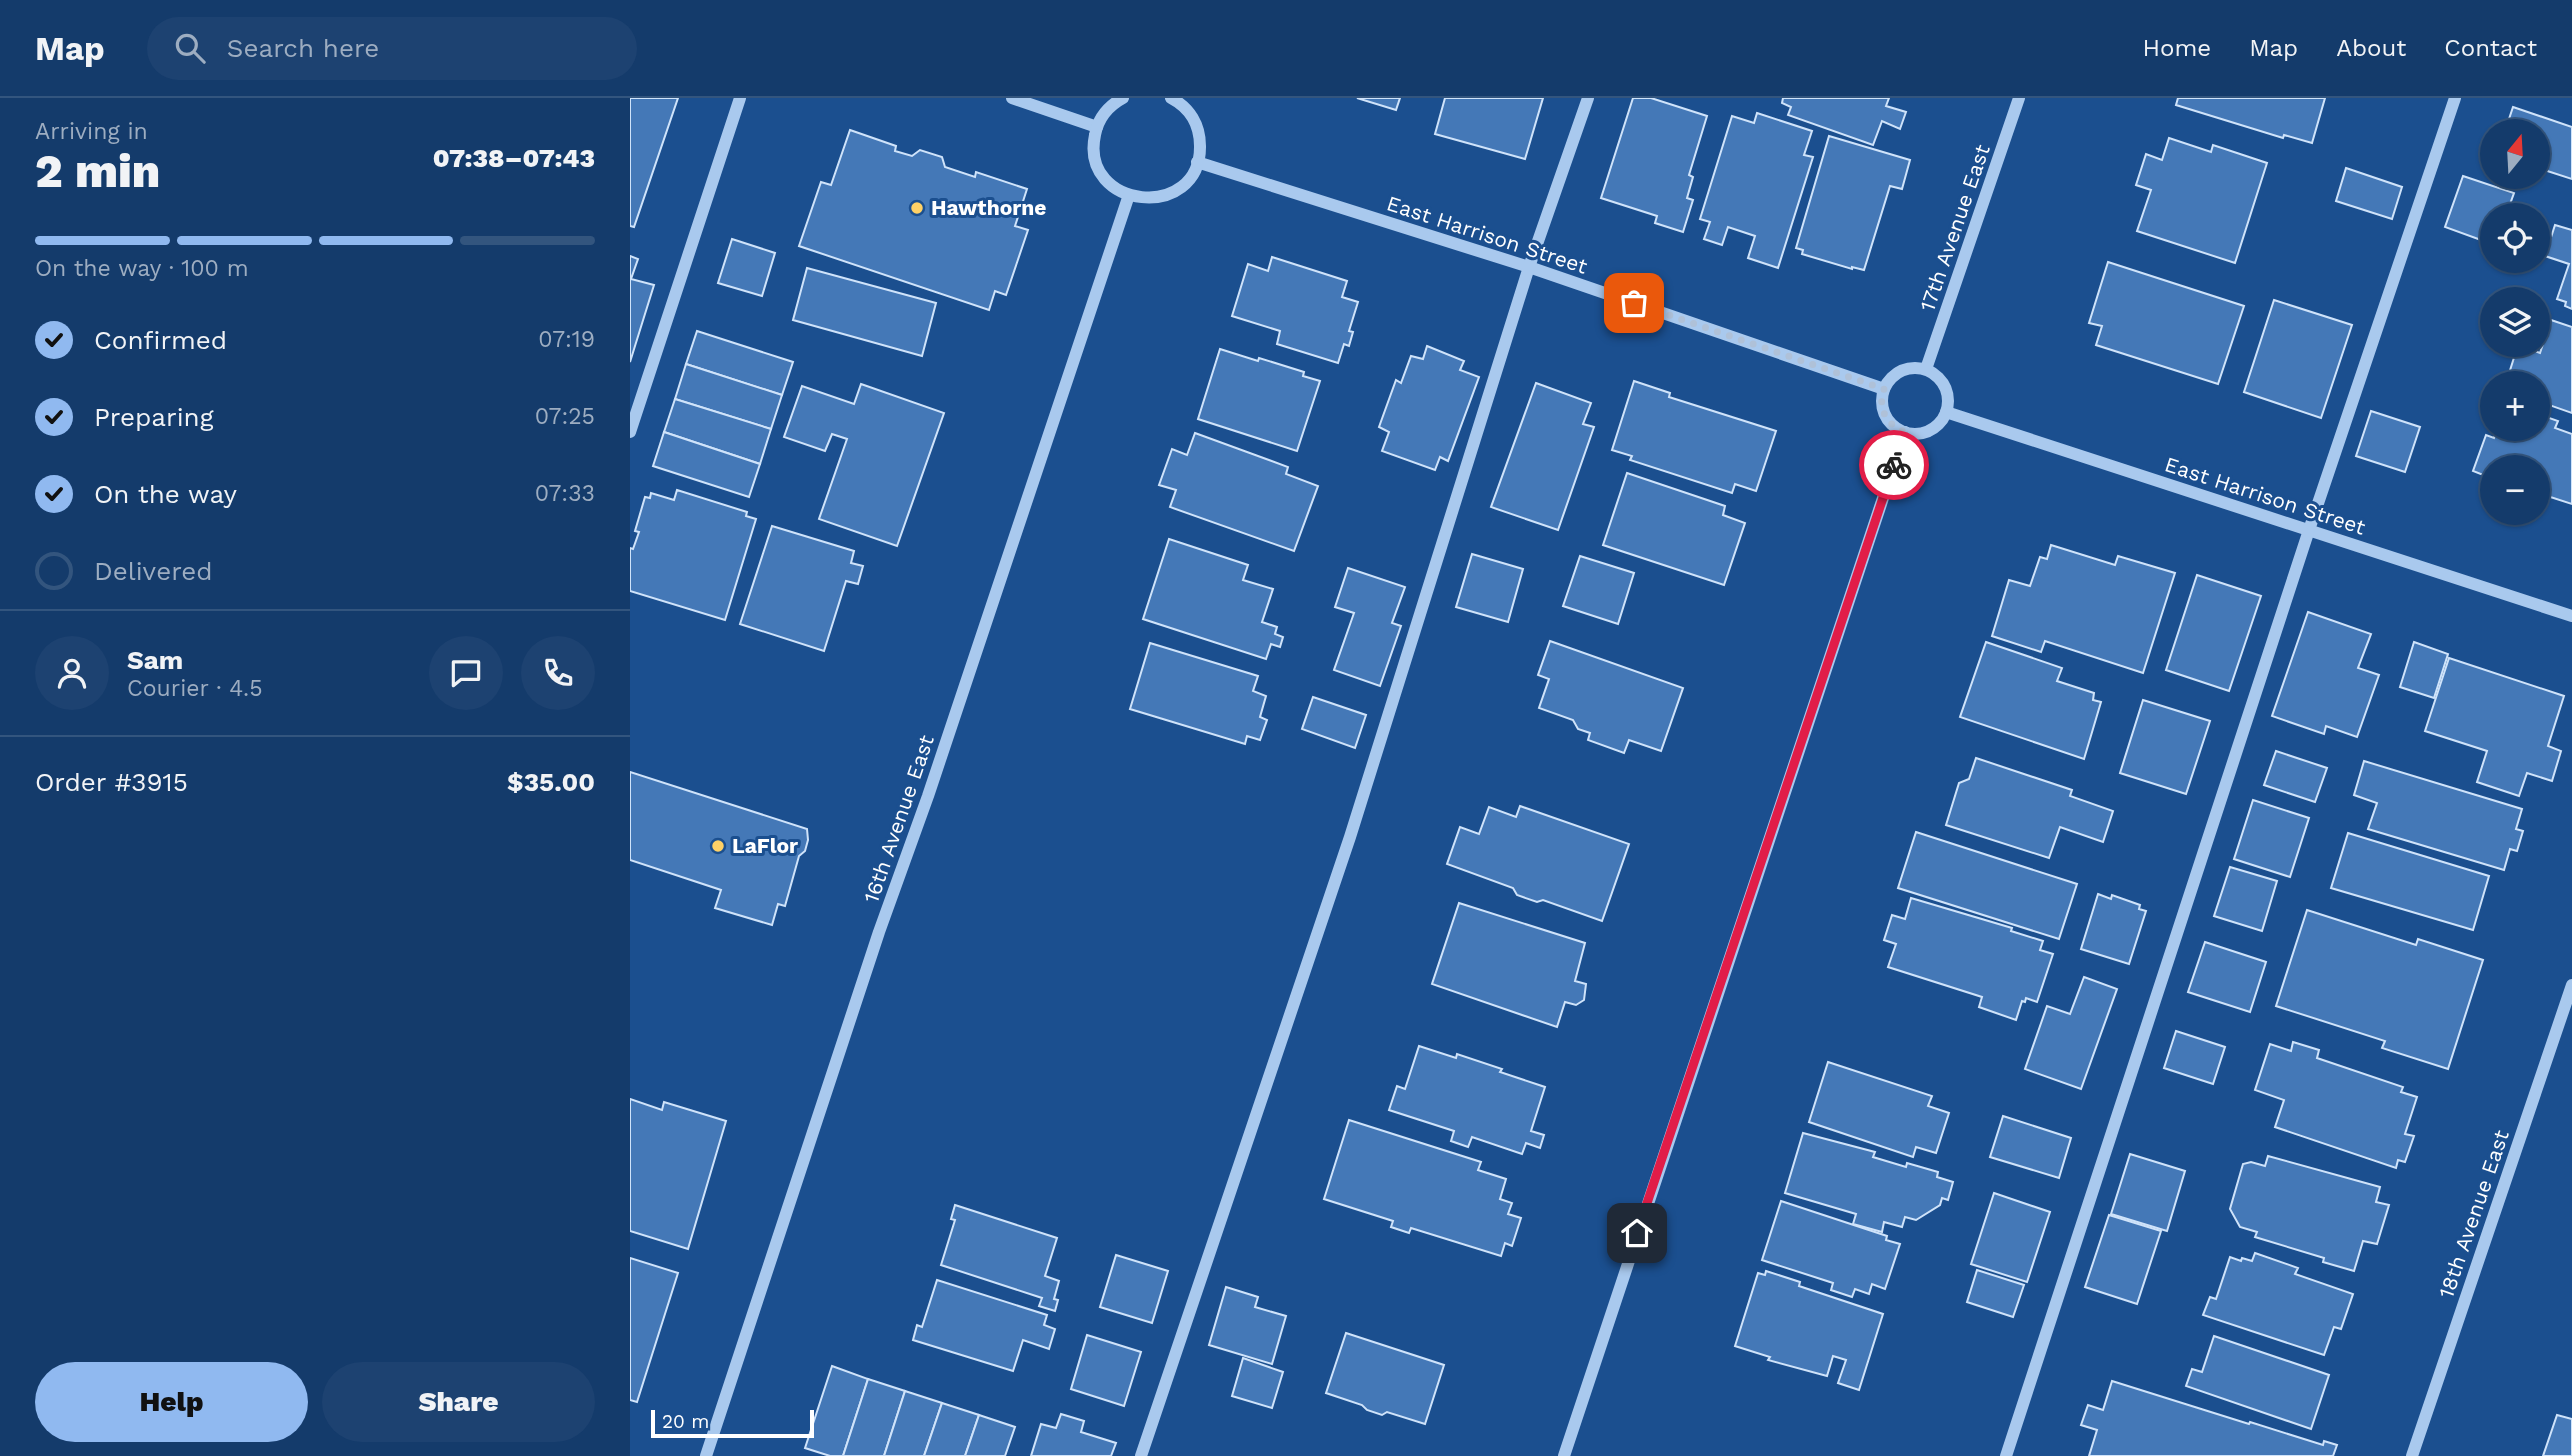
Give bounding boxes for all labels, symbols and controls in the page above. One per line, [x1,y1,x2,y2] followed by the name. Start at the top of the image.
[147,17,637,80] search box
[35,29,105,68] text: Map
[171,29,209,67] icon: search
[227,33,379,63] text: Search here
[2143,34,2211,62] text: Home
[2249,34,2298,62] text: Map
[2336,34,2406,62] text: About
[2444,34,2537,62] text: Contact
[35,118,148,145] text: Arriving in
[2480,119,2550,189] north arrow
[2480,119,2550,525] map controls
[1914,141,1995,314] street label: 17th Avenue East
[433,143,595,173] text: 07:38–07:43
[35,144,160,198] text: 2 min
[1384,190,1591,279] street label: East Harrison Street
[931,195,1046,220] place label: Hawthorne
[909,200,925,216] marker: Hawthorne
[2480,203,2550,273] button: locate
[35,255,249,282] text: On the way · 100 m
[1604,273,1664,333] pin
[1615,284,1653,322] icon: bag
[2480,287,2550,357] button: layers
[35,321,73,359] icon: check
[94,325,227,355] text: Confirmed
[538,326,595,353] text: 07:19
[2480,371,2550,441] button: +
[35,398,73,436] icon: check
[94,402,214,432] text: Preparing
[535,403,595,430] text: 07:25
[1859,430,1929,500] courier
[1875,446,1913,484] icon: bike
[2162,451,2369,540] street label: East Harrison Street
[2480,455,2550,525] button: −
[35,475,73,513] icon: check
[94,479,237,509] text: On the way
[535,480,595,507] text: 07:33
[94,556,213,586] text: Delivered
[35,636,109,710] button: person
[429,636,503,710] button: chat
[521,636,595,710] button: phone
[127,645,183,675] text: Sam
[127,675,263,702] text: Courier · 4.5
[858,732,939,906] street label: 16th Avenue East
[35,767,188,797] text: Order #3915
[507,767,595,797] text: $35.00
[732,833,798,858] place label: LaFlor
[710,838,726,854] marker: LaFlor
[2433,1126,2514,1301] street label: 18th Avenue East
[1607,1203,1667,1263] pin
[1618,1214,1656,1252] icon: home
[35,1362,308,1442] button: Help
[322,1362,595,1442] button: Share
[651,1407,814,1439] scale bar
[662,1410,709,1433] text: 20 m

